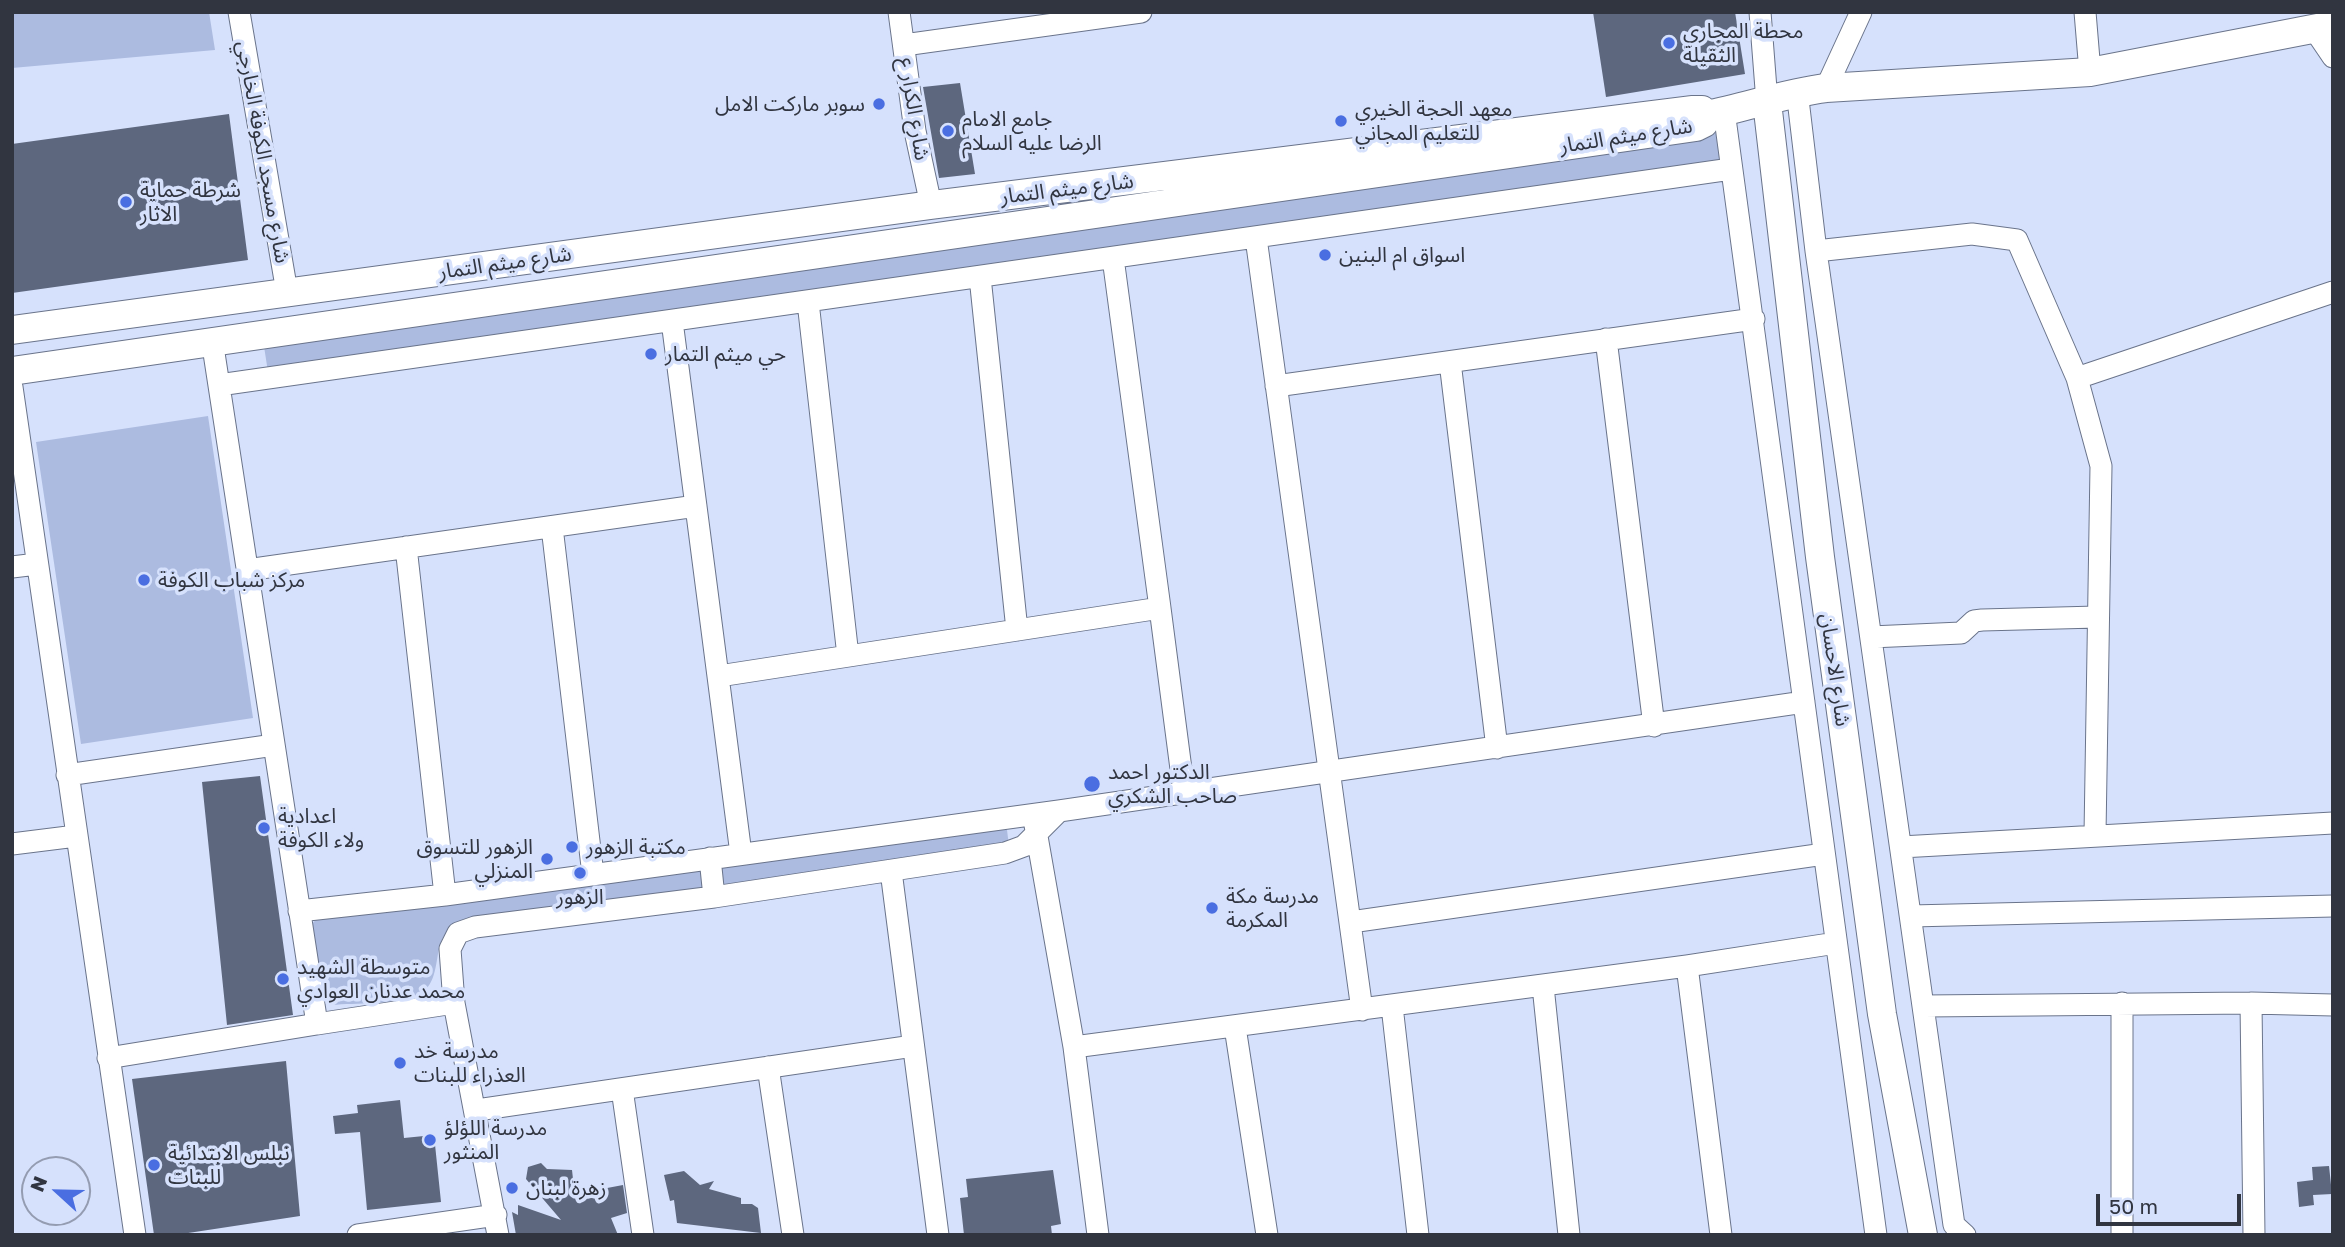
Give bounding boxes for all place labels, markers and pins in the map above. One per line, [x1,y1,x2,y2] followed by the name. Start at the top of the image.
[1683,18,1804,68] place label: محطة المجاري الثقيلة
[1661,35,1677,51] marker: محطة المجاري الثقيلة
[715,91,865,117] place label: سوبر ماركت الامل
[871,96,887,112] marker: سوبر ماركت الامل
[1355,96,1513,146] place label: معهد الحجة الخيري للتعليم المجاني
[962,106,1102,156] place label: جامع الامام الرضا عليه السلام
[1333,113,1349,129] marker: معهد الحجة الخيري للتعليم المجاني
[940,123,956,139] marker: جامع الامام الرضا عليه السلام
[140,177,241,227] place label: شرطة حماية الاثار
[118,194,134,210] marker: شرطة حماية الاثار
[1339,242,1465,268] place label: اسواق ام البنين
[1317,247,1333,263] marker: اسواق ام البنين
[665,341,786,367] place label: حي ميثم التمار
[643,346,659,362] marker: حي ميثم التمار
[158,567,305,593] place label: مركز شباب الكوفة
[136,572,152,588] marker: مركز شباب الكوفة
[1108,759,1237,809] place label: الدكتور احمد صاحب الشكري
[1082,774,1102,794] marker: الدكتور احمد صاحب الشكري
[278,803,364,853] place label: اعدادية ولاء الكوفة
[256,820,272,836] marker: اعدادية ولاء الكوفة
[417,834,533,884] place label: الزهور للتسوق المنزلي
[586,834,686,860] place label: مكتبة الزهور
[564,839,580,855] marker: مكتبة الزهور
[539,851,555,867] marker: الزهور للتسوق المنزلي
[572,865,588,881] marker: الزهور
[1226,883,1319,933] place label: مدرسة مكة المكرمة
[556,884,604,910] place label: الزهور
[1204,900,1220,916] marker: مدرسة مكة المكرمة
[297,954,465,1004] place label: متوسطة الشهيد محمد عدنان العوادي
[275,971,291,987] marker: متوسطة الشهيد محمد عدنان العوادي
[414,1038,526,1088] place label: مدرسة خد العذراء للبنات
[392,1055,408,1071] marker: مدرسة خد العذراء للبنات
[444,1115,547,1165] place label: مدرسة اللؤلؤ المنثور
[422,1132,438,1148] marker: مدرسة اللؤلؤ المنثور
[168,1140,290,1190] place label: نبلس الابتدائية للبنات
[146,1157,162,1173] marker: نبلس الابتدائية للبنات
[526,1175,607,1201] place label: زهرة لبنان
[504,1180,520,1196] marker: زهرة لبنان

